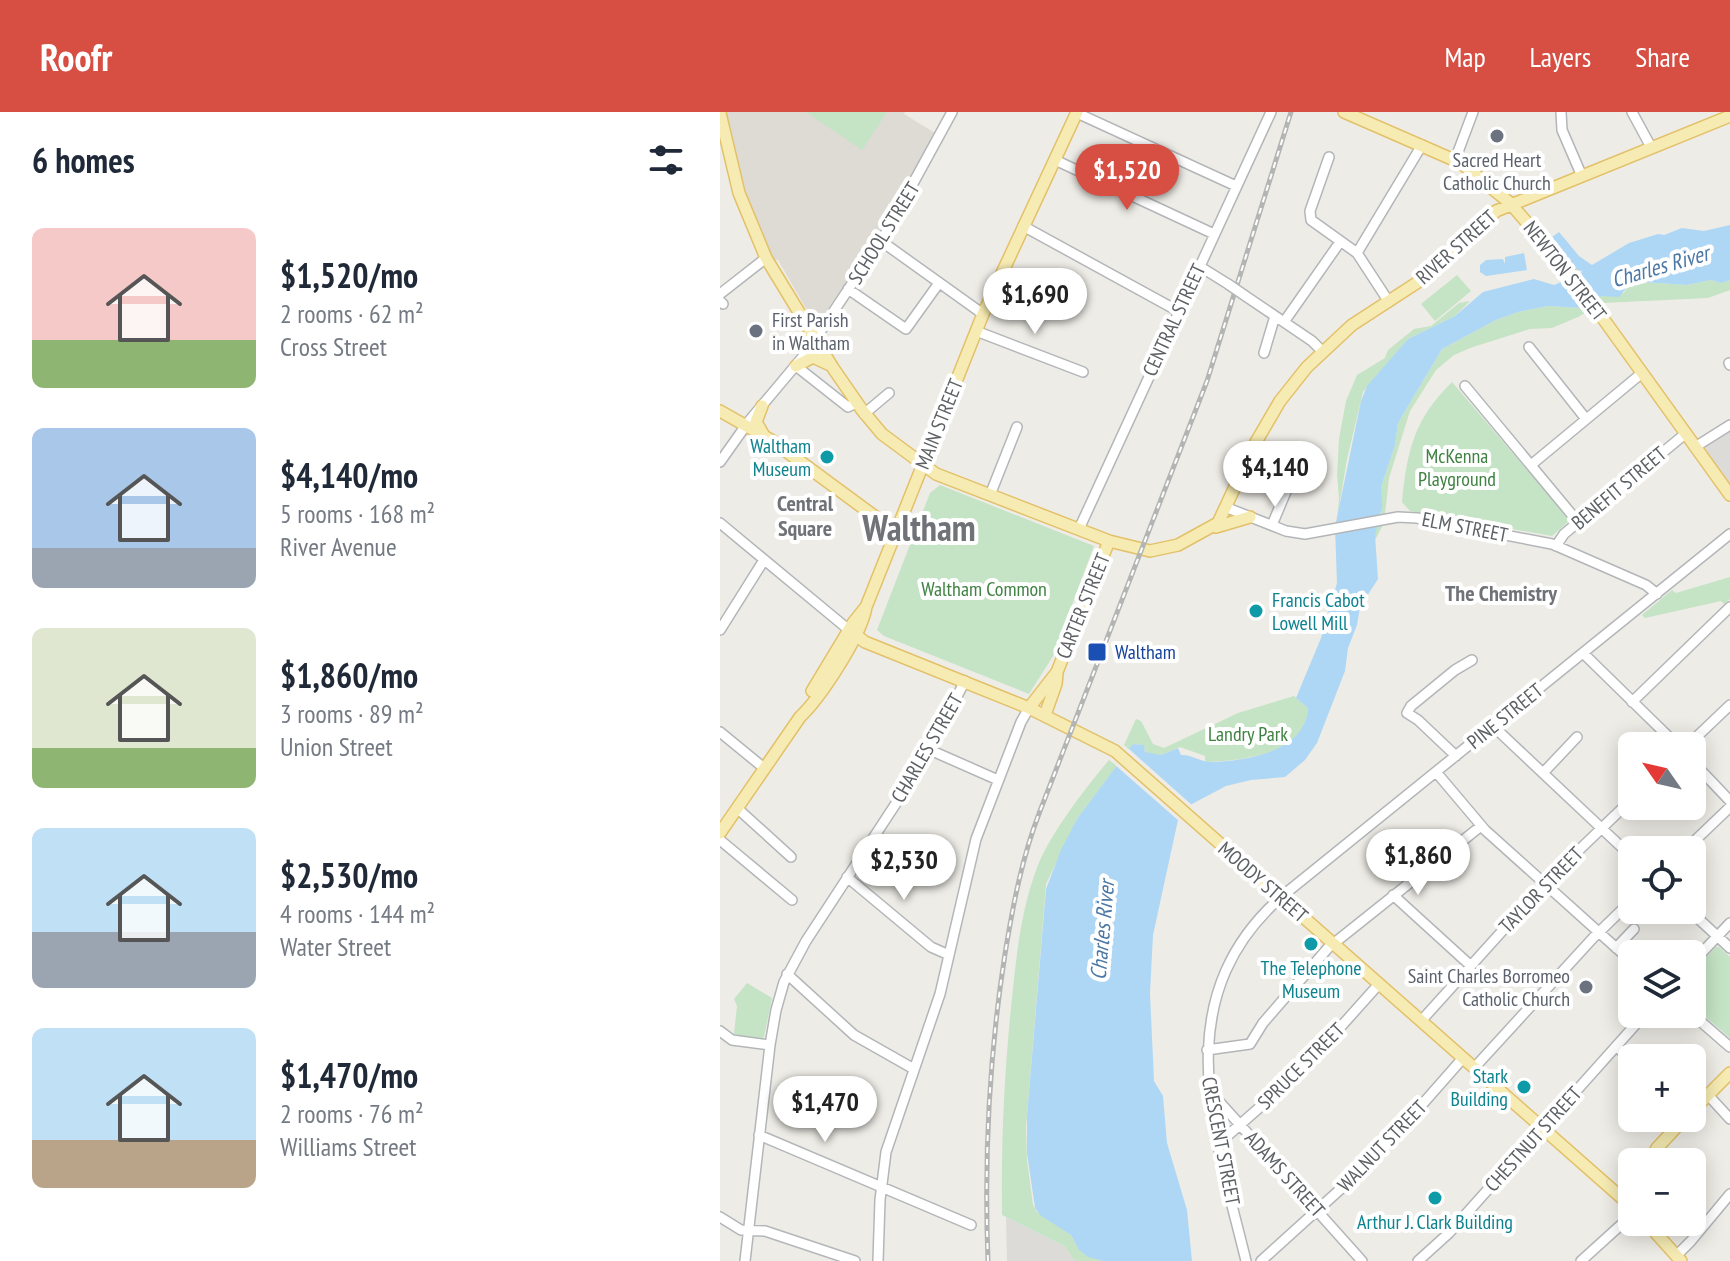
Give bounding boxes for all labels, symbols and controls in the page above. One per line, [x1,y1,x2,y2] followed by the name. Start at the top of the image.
[40,32,112,81] text: Roofr
[1444,38,1486,75] text: Map
[1530,38,1591,75] text: Layers
[1635,38,1690,75] text: Share
[1488,127,1506,145] marker: Sacred Heart Catholic Church
[32,138,135,182] text: 6 homes
[644,138,688,182] icon: filters
[1062,144,1192,212] pin: $1,520
[1443,147,1551,196] place label: Sacred Heart Catholic Church
[1093,153,1161,186] text: $1,520
[842,177,926,289] street label: SCHOOL STREET
[1410,204,1502,290] street label: RIVER STREET
[1518,216,1612,326] street label: NEWTON STREET
[1608,238,1715,293] water label: Charles River
[280,253,418,297] text: $1,520/mo
[96,260,192,356] icon: home
[1137,260,1211,380] street label: CENTRAL STREET
[970,268,1100,336] pin: $1,690
[1001,277,1069,310] text: $1,690
[280,297,424,330] text: 2 rooms · 62 m²
[772,307,850,356] place label: First Parish in Waltham
[747,322,765,340] marker: First Parish in Waltham
[280,330,387,363] text: Cross Street
[909,375,969,473] street label: MAIN STREET
[750,433,811,482] place label: Waltham Museum
[1210,441,1340,509] pin: $4,140
[1566,441,1672,535] street label: BENEFIT STREET
[1418,443,1496,492] park label: McKenna Playground
[818,448,836,466] marker: Waltham Museum
[1241,450,1309,483] text: $4,140
[280,453,418,497] text: $4,140/mo
[96,460,192,556] icon: home
[777,489,834,542] district label: Central Square
[280,497,435,530] text: 5 rooms · 168 m²
[861,504,976,551] district label: Waltham
[1420,506,1510,548] street label: ELM STREET
[280,530,397,563] text: River Avenue
[1050,549,1116,662] street label: CARTER STREET
[921,576,1047,602] park label: Waltham Common
[1445,579,1558,607] district label: The Chemistry
[1272,587,1365,636] place label: Francis Cabot Lowell Mill
[1247,602,1265,620] marker: Francis Cabot Lowell Mill
[1115,639,1176,665] place label: Waltham
[1086,641,1108,663] marker: Waltham
[280,653,418,697] text: $1,860/mo
[96,660,192,756] icon: home
[1462,677,1548,755] street label: PINE STREET
[885,689,969,807] street label: CHARLES STREET
[280,697,424,730] text: 3 rooms · 89 m²
[1208,721,1288,747] park label: Landry Park
[280,730,393,763] text: Union Street
[1618,732,1706,820] north arrow
[1618,732,1706,1236] map controls
[1353,829,1483,897] pin: $1,860
[839,834,969,902] pin: $2,530
[1213,836,1313,928] street label: MOODY STREET
[1618,836,1706,924] button: locate
[1384,838,1452,871] text: $1,860
[1493,841,1589,939] street label: TAYLOR STREET
[870,843,938,876] text: $2,530
[280,853,418,897] text: $2,530/mo
[96,860,192,956] icon: home
[1084,876,1121,981] water label: Charles River
[280,897,435,930] text: 4 rooms · 144 m²
[280,930,391,963] text: Water Street
[1302,935,1320,953] marker: The Telephone Museum
[1618,940,1706,1028] button: layers
[1261,955,1361,1004] place label: The Telephone Museum
[1408,963,1570,1012] place label: Saint Charles Borromeo Catholic Church
[1577,978,1595,996] marker: Saint Charles Borromeo Catholic Church
[1252,1017,1350,1115] street label: SPRUCE STREET
[1618,1044,1706,1132] button: +
[280,1053,418,1097] text: $1,470/mo
[96,1060,192,1156] icon: home
[1450,1063,1508,1112] place label: Stark Building
[1196,1075,1246,1207] street label: CRESCENT STREET
[760,1076,890,1144] pin: $1,470
[1515,1078,1533,1096] marker: Stark Building
[1479,1081,1587,1197] street label: CHESTNUT STREET
[791,1085,859,1118] text: $1,470
[1332,1095,1432,1197] street label: WALNUT STREET
[280,1097,424,1130] text: 2 rooms · 76 m²
[1239,1125,1331,1223] street label: ADAMS STREET
[280,1130,416,1163] text: Williams Street
[1618,1148,1706,1236] button: −
[1426,1189,1444,1207] marker: Arthur J. Clark Building
[1357,1209,1513,1235] place label: Arthur J. Clark Building

